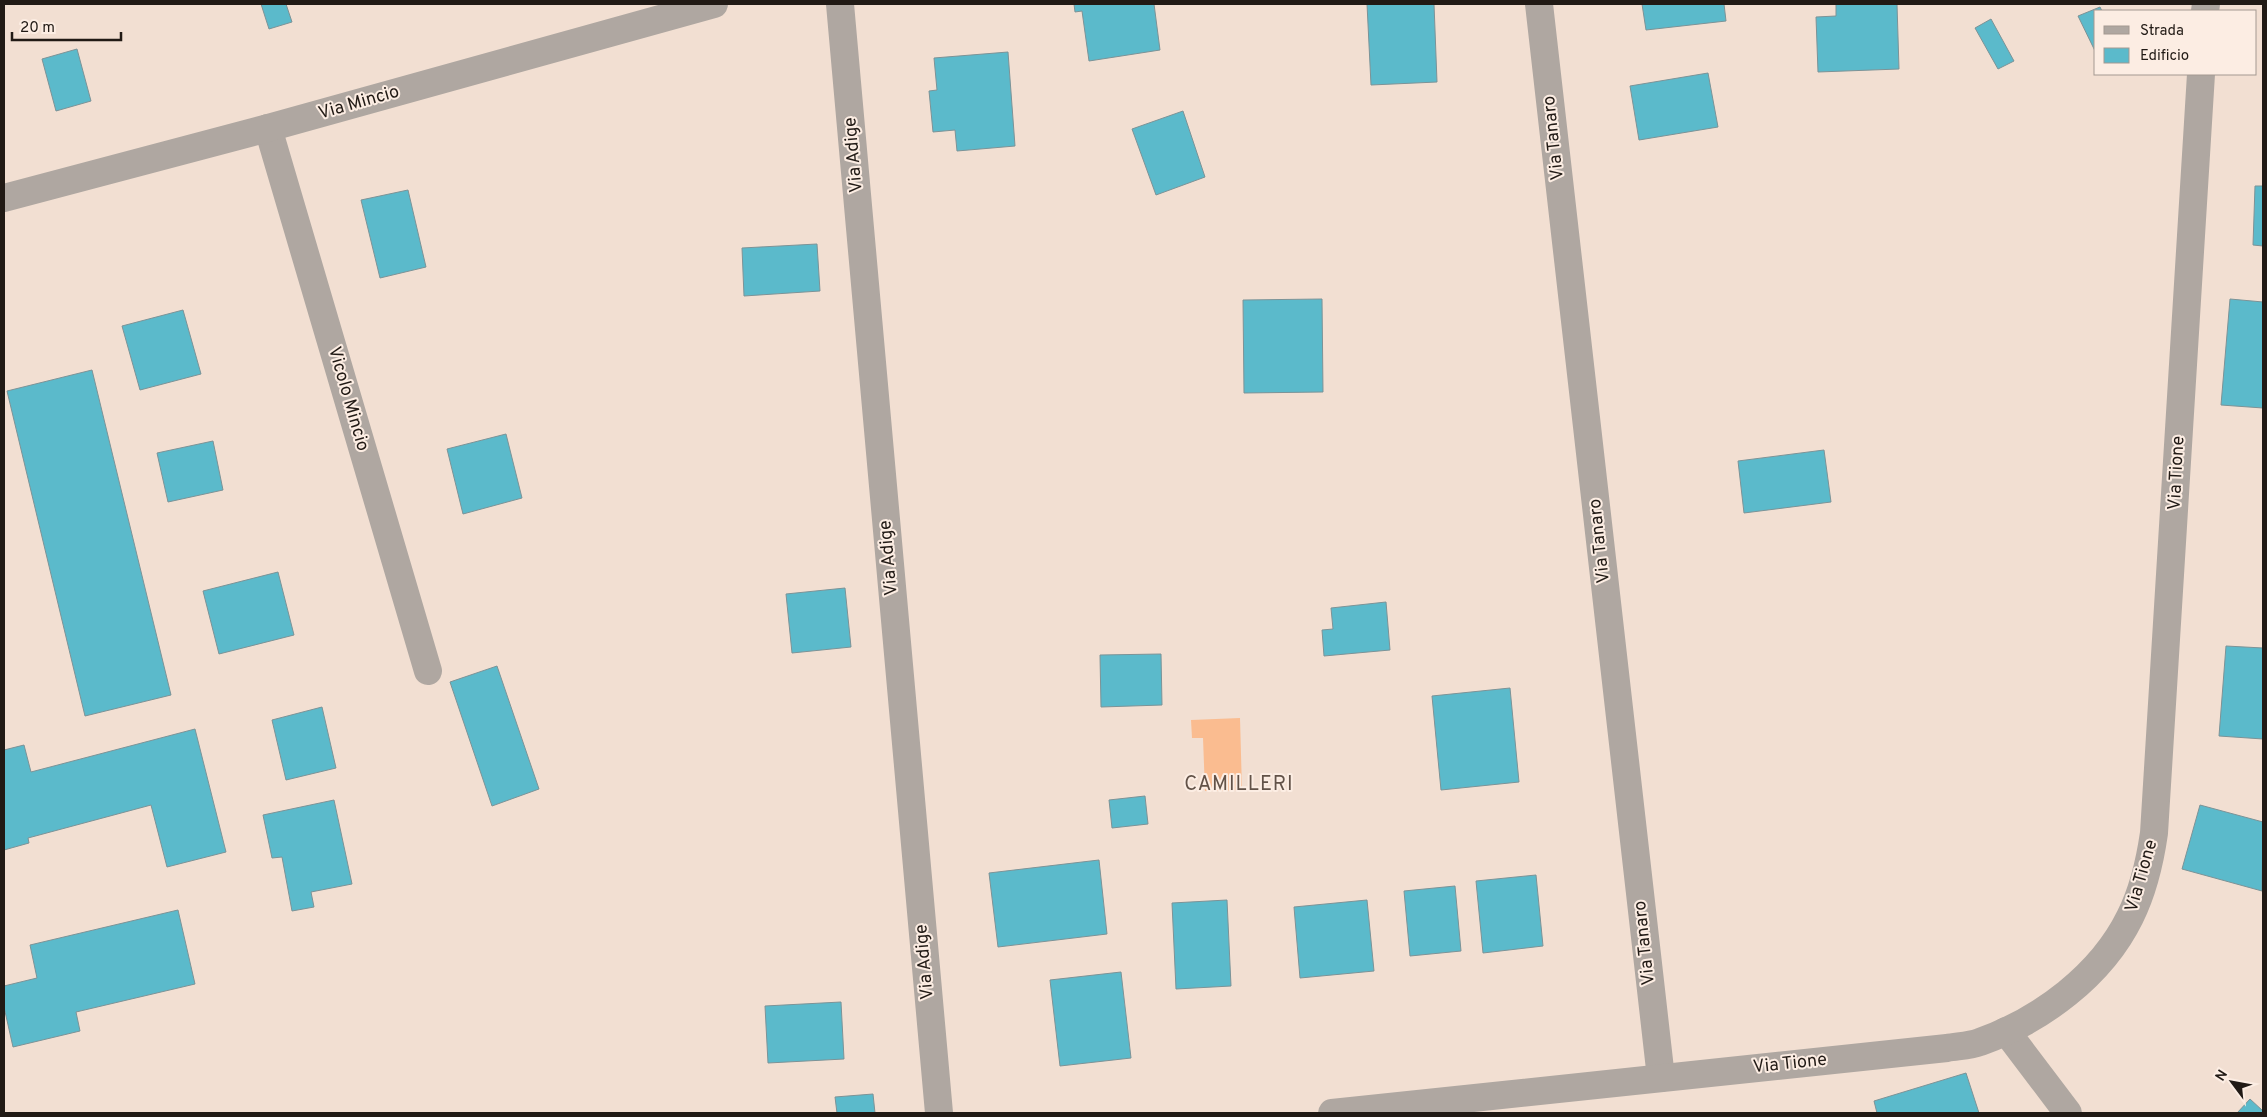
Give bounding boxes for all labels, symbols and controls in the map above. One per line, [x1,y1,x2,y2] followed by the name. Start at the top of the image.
[12,10,121,42] scale bar
[2094,10,2257,75] legend
[20,19,55,38] text: 20 m
[2140,22,2184,41] text: Strada
[2140,47,2189,66] text: Edificio
[316,80,402,126] street label: Via Mincio
[1538,95,1570,181] street label: Via Tanaro
[839,116,869,194] street label: Via Adige
[322,344,374,454] street label: Vicolo Mincio
[2164,435,2190,511] street label: Via Tione
[1584,498,1616,584] street label: Via Tanaro
[874,519,904,597] street label: Via Adige
[1184,772,1294,798] district label: CAMILLERI
[2121,837,2163,915] street label: Via Tione
[1629,900,1661,986] street label: Via Tanaro
[910,923,940,1001] street label: Via Adige
[1752,1049,1828,1079] street label: Via Tione
[2207,1057,2257,1107] north arrow
[2212,1067,2232,1085] text: N

